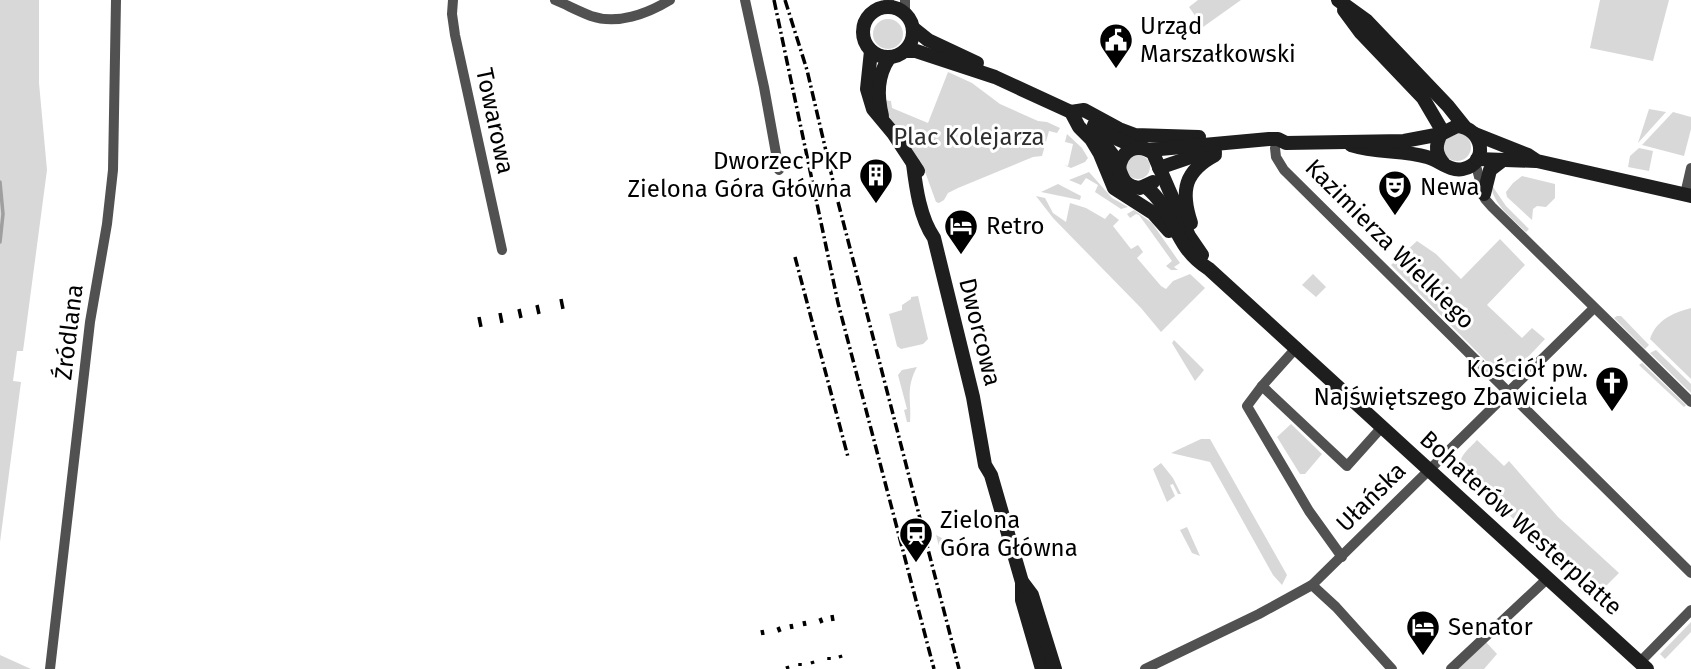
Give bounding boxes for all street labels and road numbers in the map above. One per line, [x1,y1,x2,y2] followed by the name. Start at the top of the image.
[470,65,520,177] street label: Towarowa
[1299,153,1481,335] street label: Kazimierza Wielkiego
[953,275,1007,389] street label: Dworcowa
[48,282,89,381] street label: Źródlana
[1414,425,1628,621] street label: Bohaterów Westerplatte
[1331,457,1411,537] street label: Ułańska

